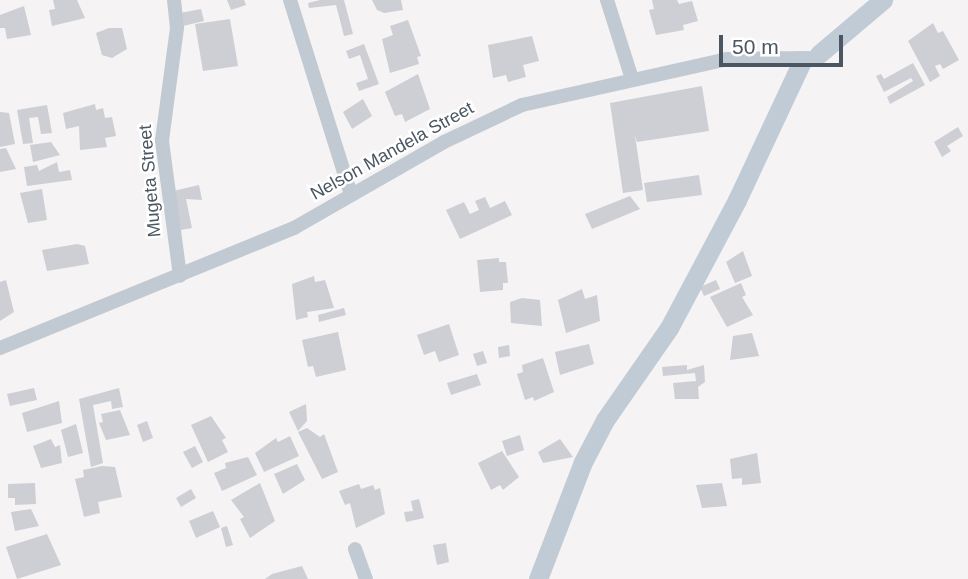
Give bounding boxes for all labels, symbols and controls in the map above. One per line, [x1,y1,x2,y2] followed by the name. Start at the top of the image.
[723,21,847,65] scale bar
[732,35,779,58] text: 50 m
[307,97,477,205] street label: Nelson Mandela Street
[134,124,166,238] street label: Mugeta Street

